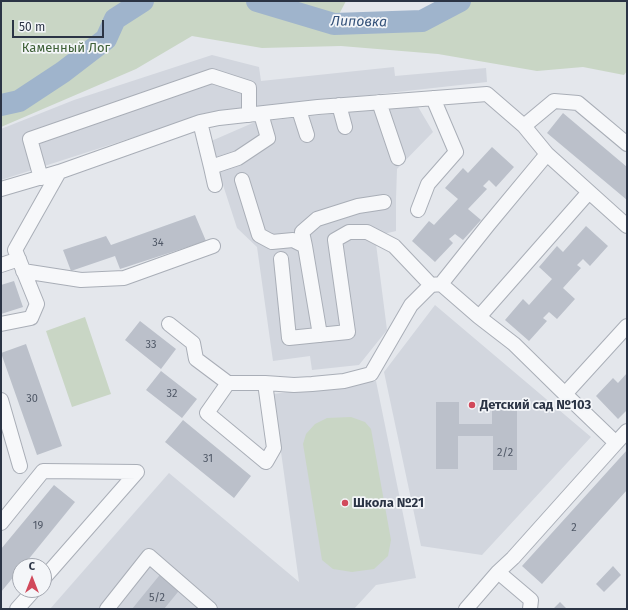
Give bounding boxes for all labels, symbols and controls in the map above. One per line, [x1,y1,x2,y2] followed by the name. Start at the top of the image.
[14,12,106,38] scale bar
[331,13,387,31] water label: Липовка
[19,20,45,34] text: 50 m
[22,40,110,56] park label: Каменный Лог
[152,236,164,250] house number: 34
[146,338,156,352] house number: 33
[167,387,177,401] house number: 32
[26,392,38,406] house number: 30
[480,397,591,413] place label: Детский сад №103
[467,400,477,410] marker: Детский сад №103
[497,446,513,460] house number: 2/2
[203,452,213,466] house number: 31
[353,495,424,511] place label: Школа №21
[340,498,350,508] marker: Школа №21
[33,519,43,533] house number: 19
[571,521,577,535] house number: 2
[12,558,52,598] north arrow
[29,560,35,573] text: С
[149,591,165,605] house number: 5/2

